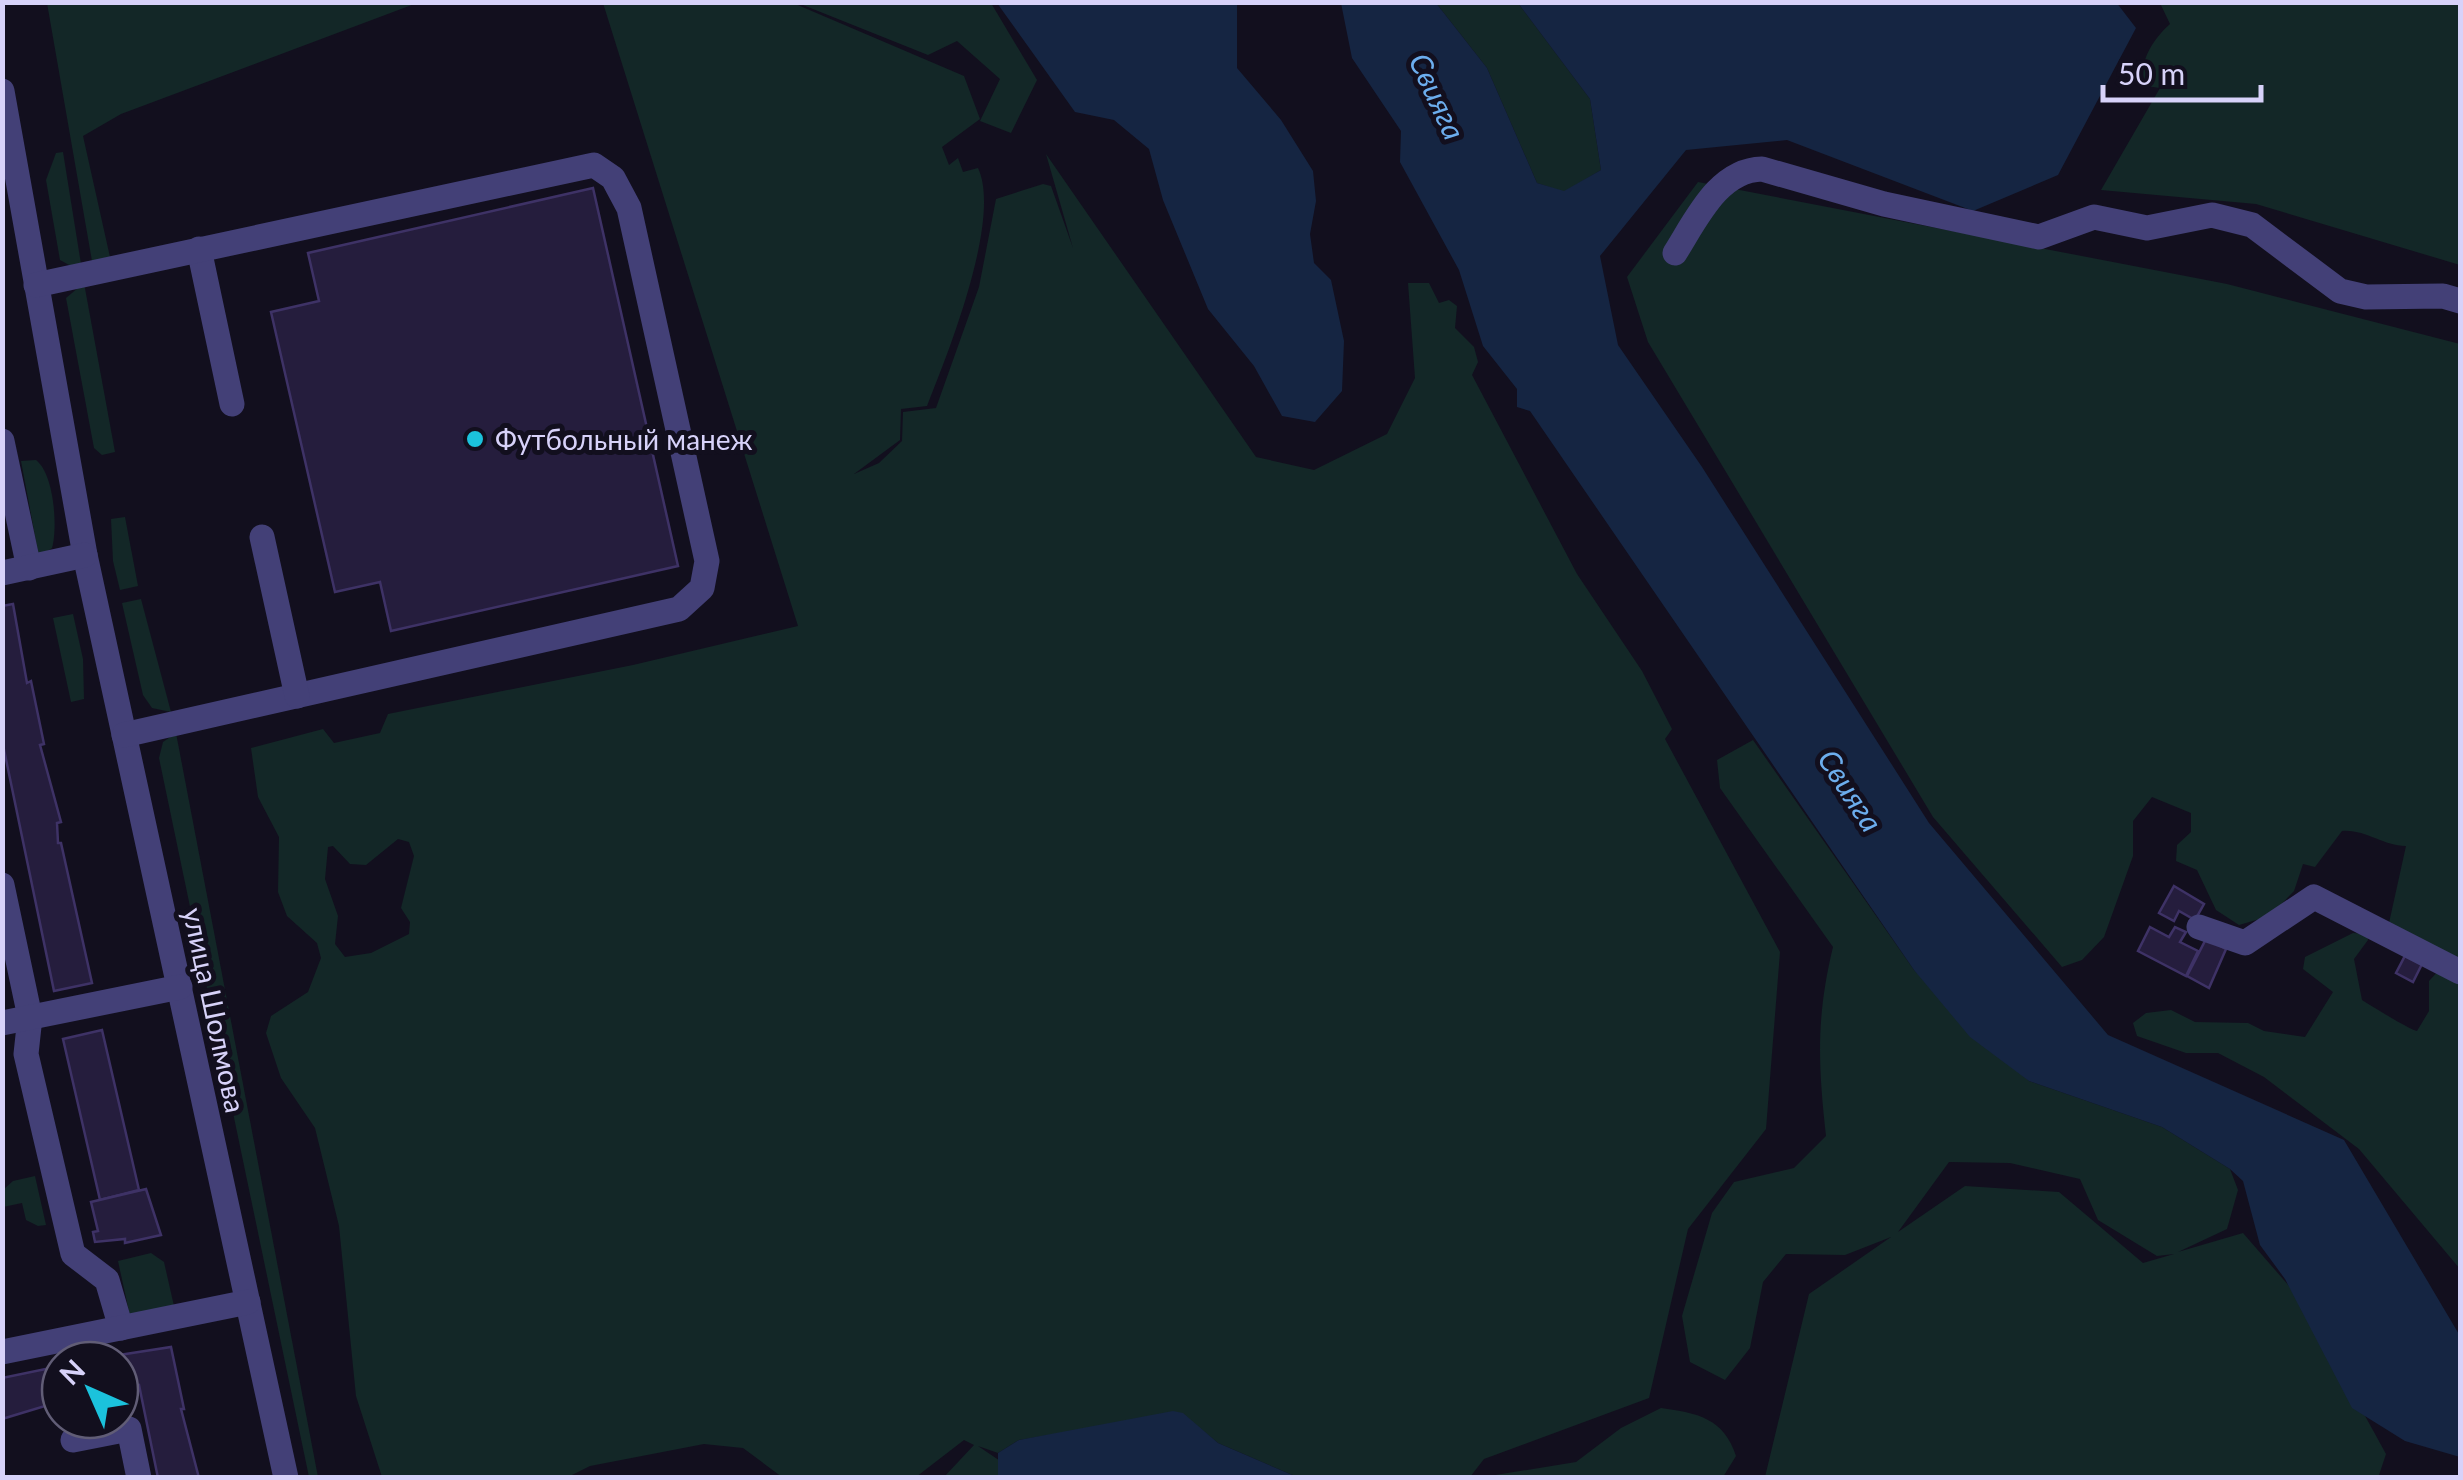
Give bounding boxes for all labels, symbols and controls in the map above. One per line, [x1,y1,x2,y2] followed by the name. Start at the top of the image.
[2103,40,2260,102] scale bar
[1402,47,1474,145] water label: Свияга
[2118,55,2185,91] text: 50 m
[495,422,753,456] place label: Футбольный манеж
[464,428,486,450] marker: Футбольный манеж
[1811,742,1891,838] water label: Свияга
[177,904,253,1116] street label: улица Шолмова
[40,1340,140,1440] north arrow
[52,1352,91,1391] text: N

